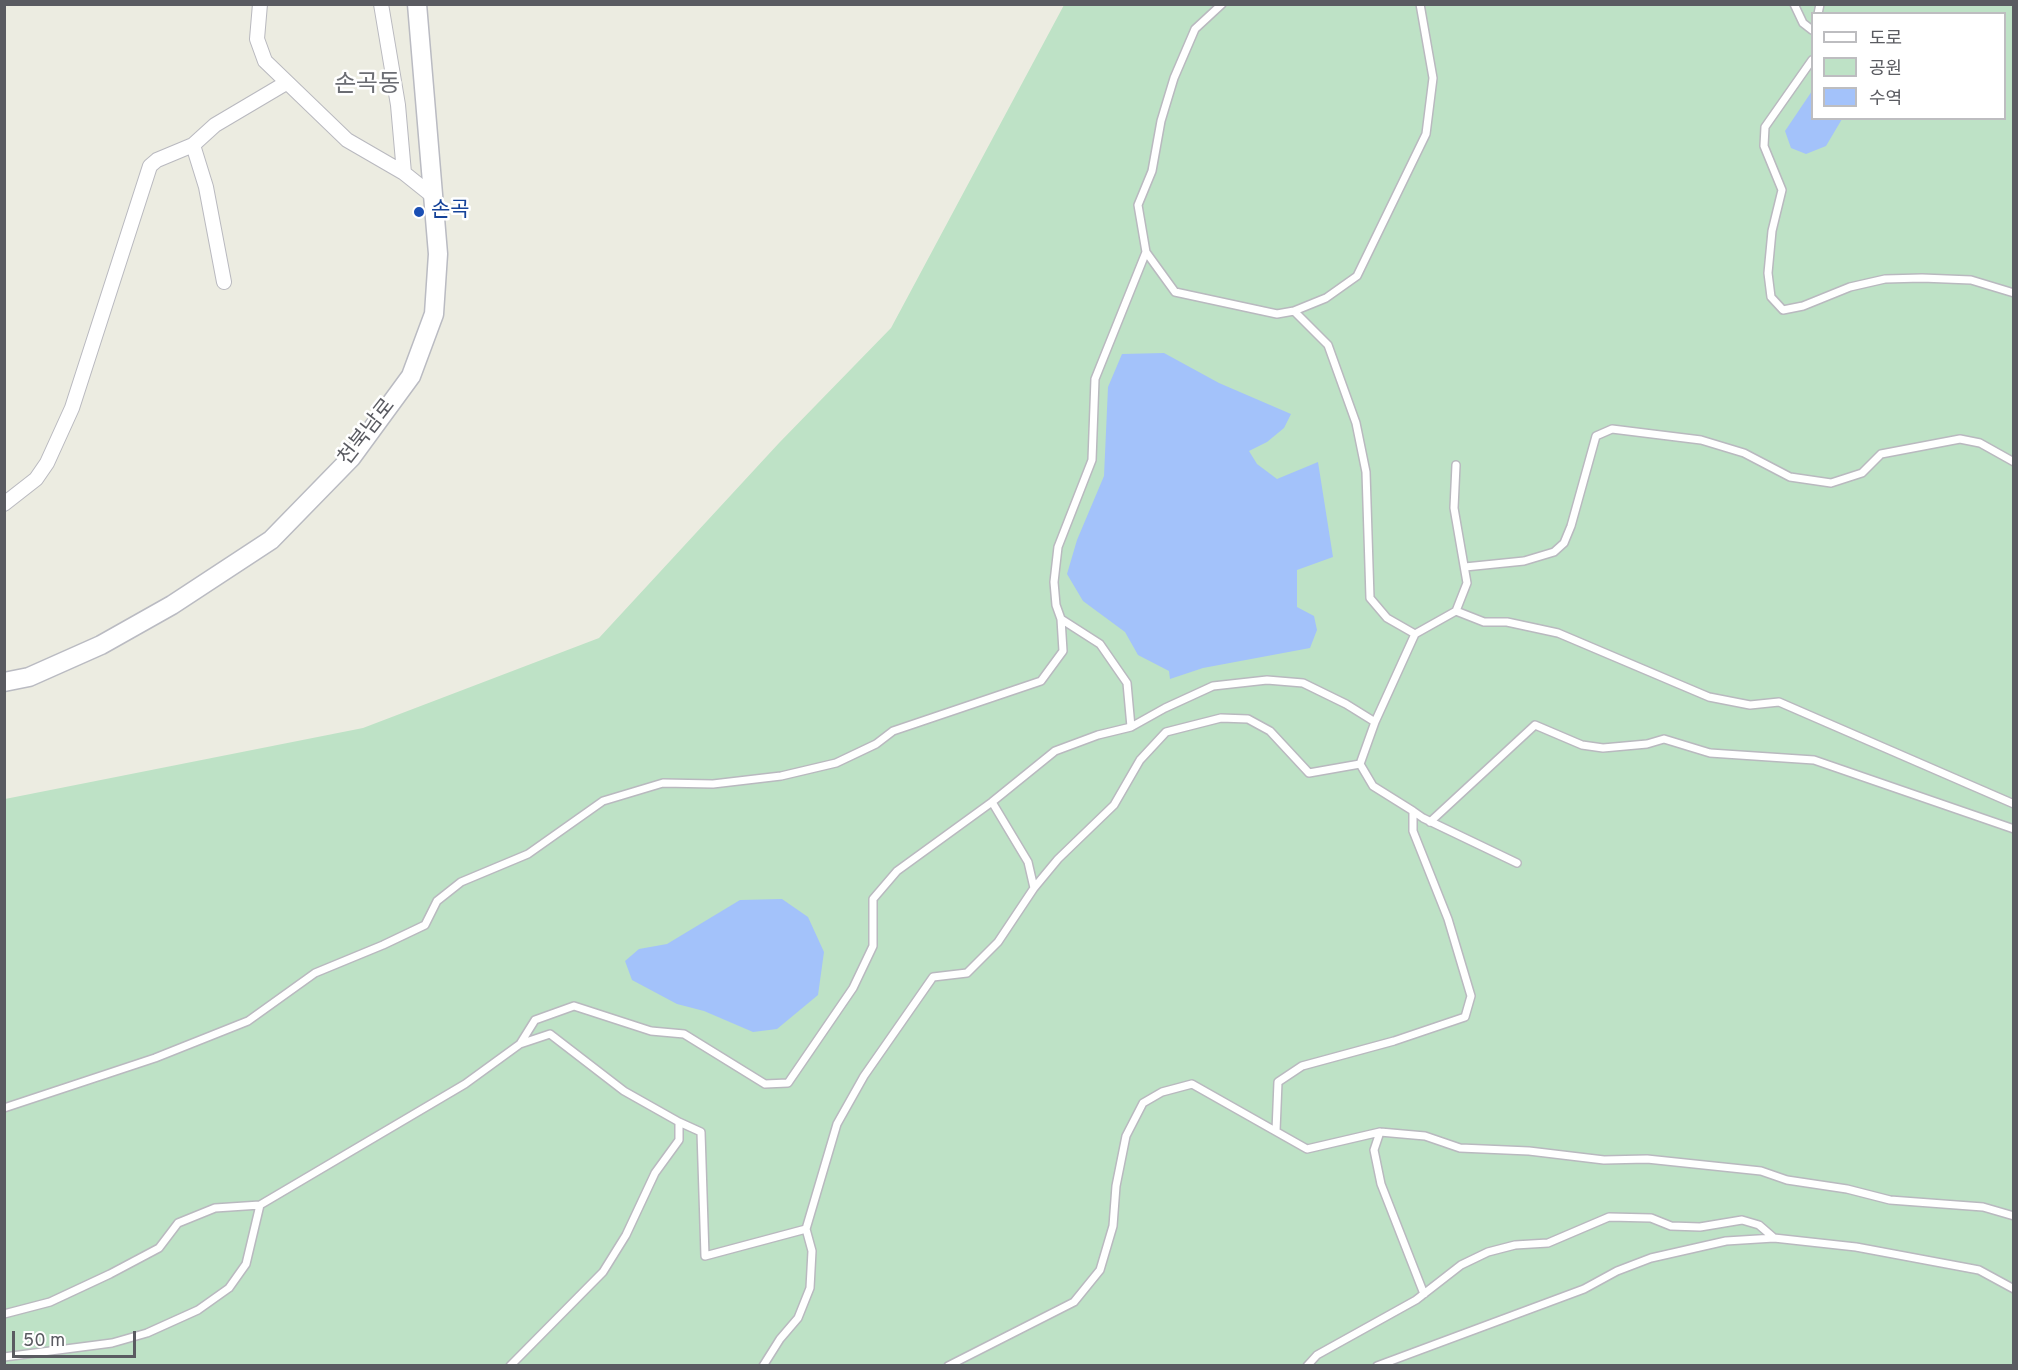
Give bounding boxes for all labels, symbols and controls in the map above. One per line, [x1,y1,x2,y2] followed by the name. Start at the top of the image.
[1811,12,2006,120] legend
[1869,28,1902,51] text: 도로
[1869,58,1902,81] text: 공원
[334,72,400,100] district label: 손곡동
[1869,88,1902,111] text: 수역
[431,199,470,225] place label: 손곡
[412,205,426,219] marker: 손곡
[334,395,402,471] street label: 천북남로
[15,1319,140,1357] scale bar
[23,1330,65,1353] text: 50 m

